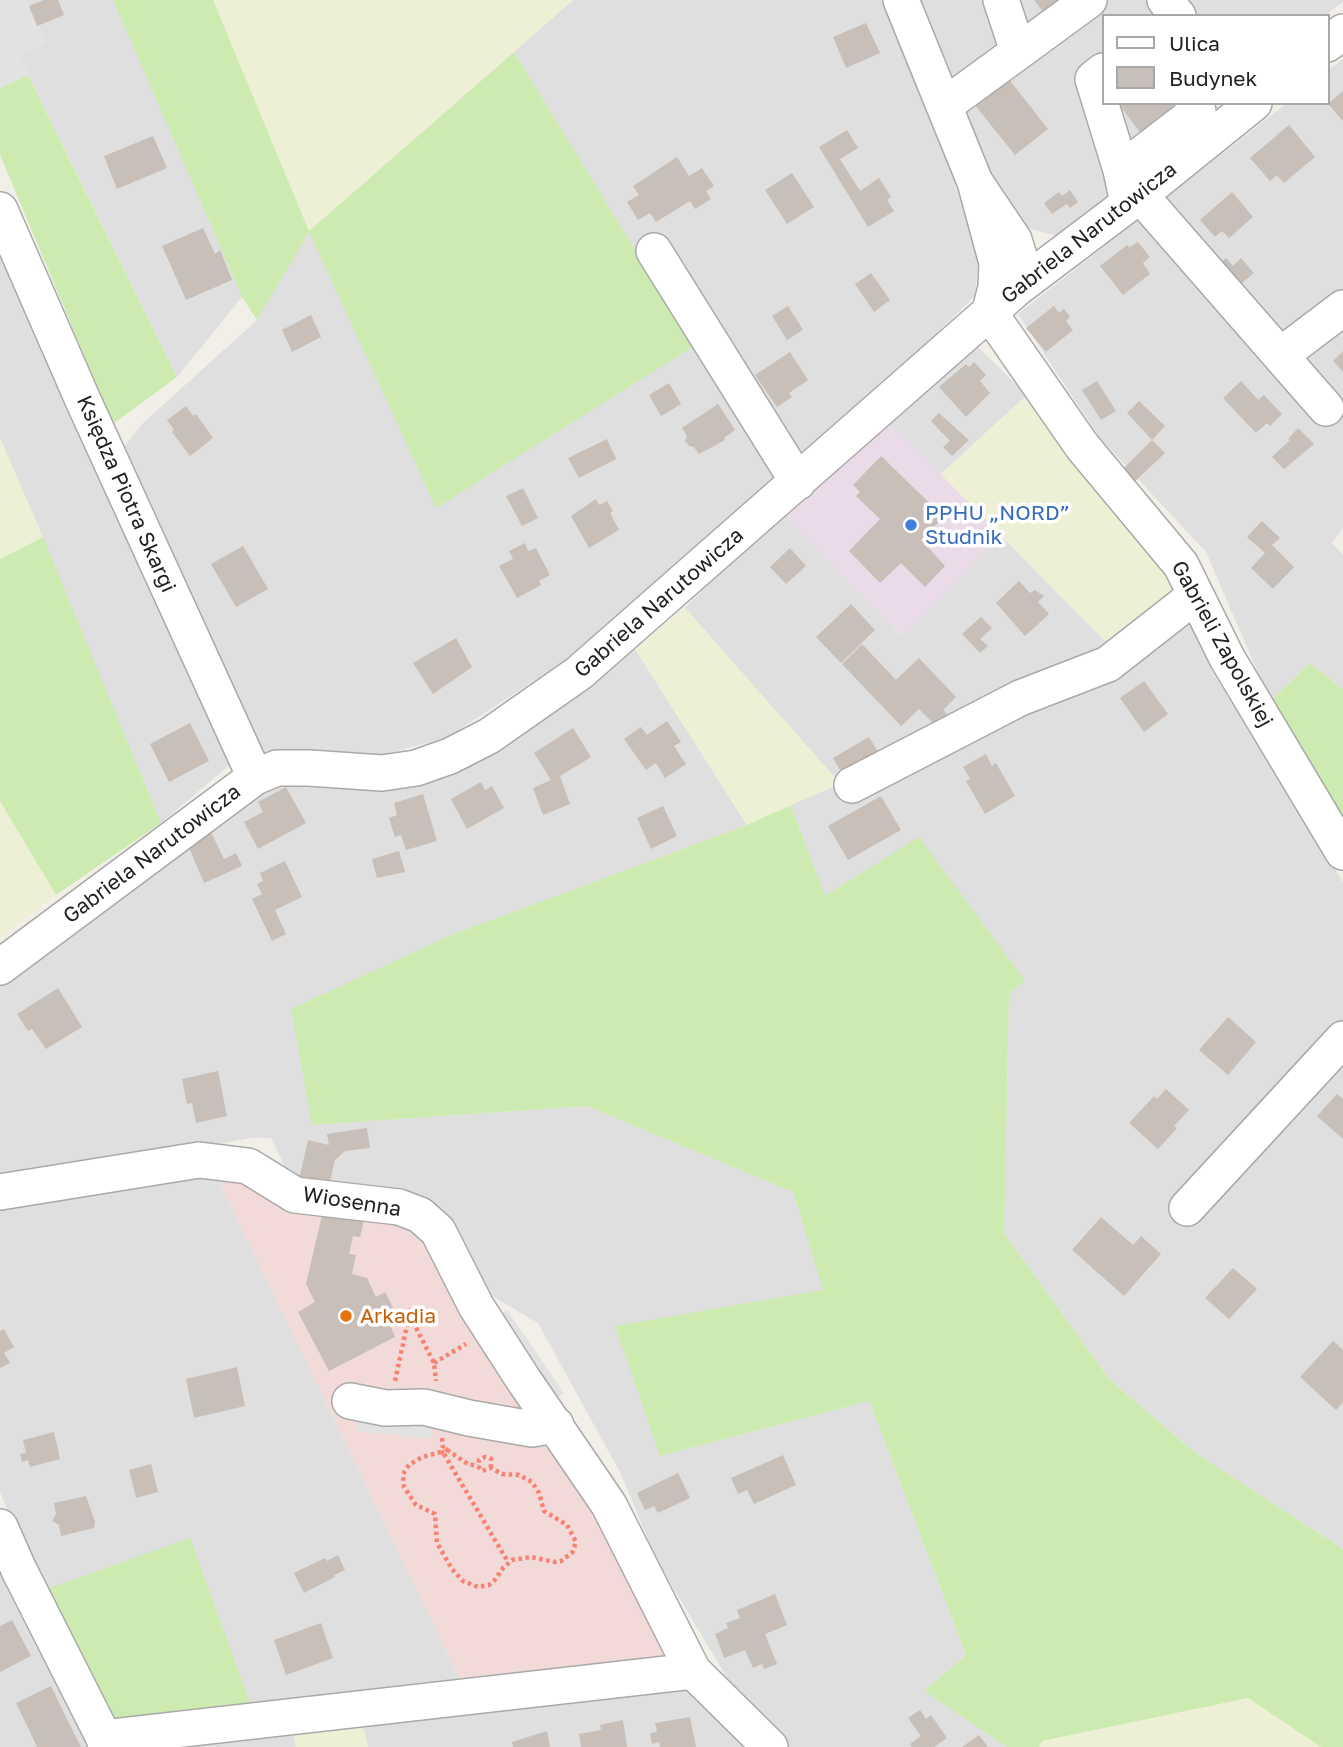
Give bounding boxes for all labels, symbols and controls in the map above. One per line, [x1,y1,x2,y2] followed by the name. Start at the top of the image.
[1102,14,1329,105] legend
[1169,30,1220,56] text: Ulica
[1169,65,1257,91] text: Budynek
[996,157,1182,309] street label: Gabriela Narutowicza
[71,392,181,596] street label: Księdza Piotra Skargi
[925,500,1070,550] place label: PPHU „NORD” Studnik
[903,517,919,533] marker: PPHU „NORD” Studnik
[569,523,749,683] street label: Gabriela Narutowicza
[1166,556,1278,732] street label: Gabrieli Zapolskiej
[58,779,246,929] street label: Gabriela Narutowicza
[301,1182,403,1222] street label: Wiosenna
[360,1303,436,1329] place label: Arkadia
[338,1308,354,1324] marker: Arkadia

